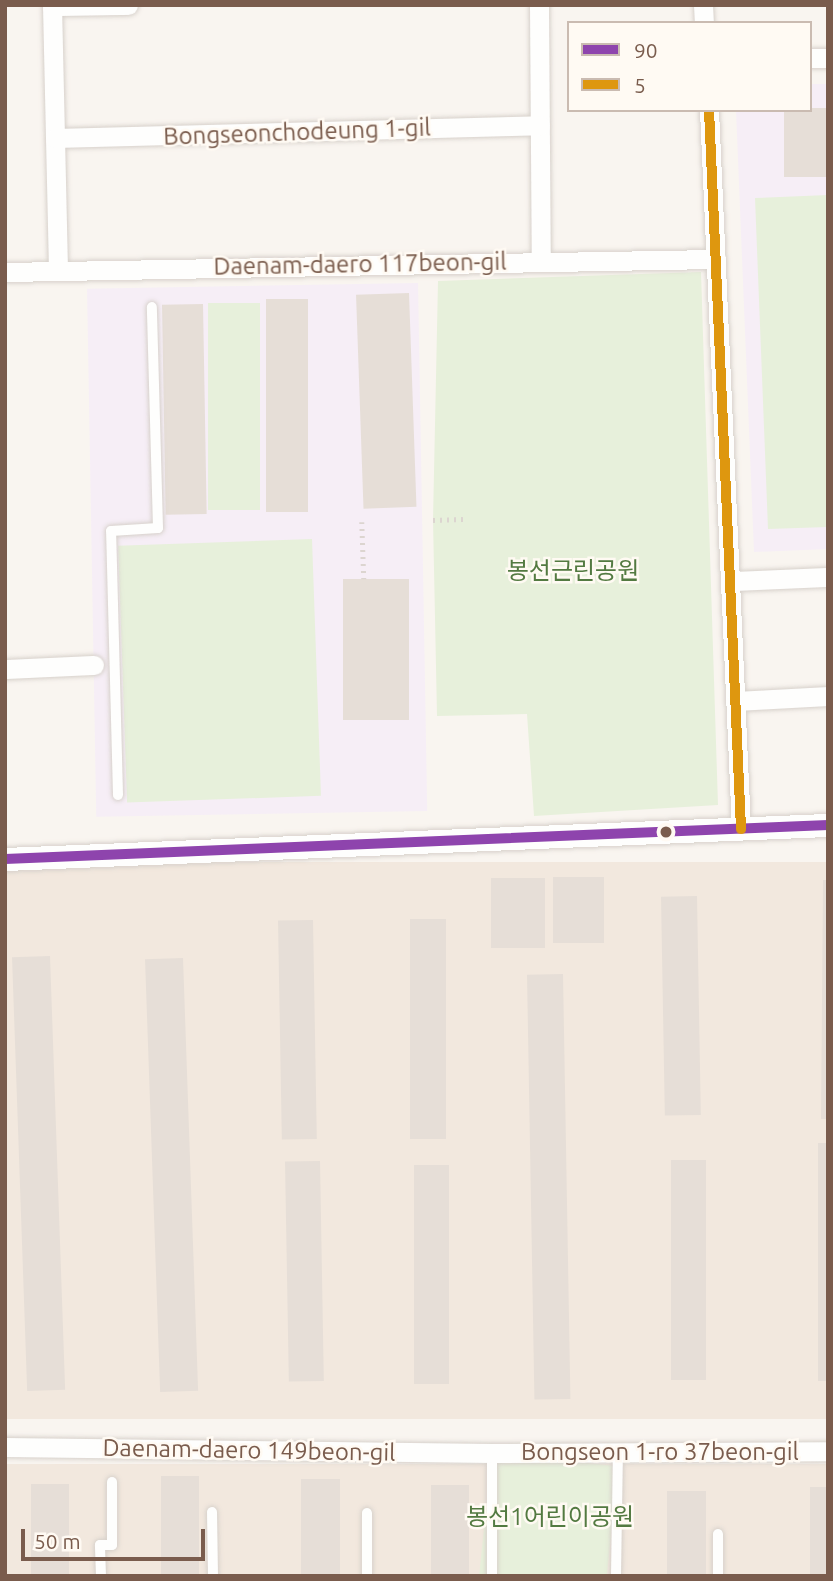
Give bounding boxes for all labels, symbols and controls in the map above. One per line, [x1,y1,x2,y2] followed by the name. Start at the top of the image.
[567,21,812,112] legend
[634,38,658,62] text: 90
[634,73,646,97] text: 5
[163,113,431,151] street label: Bongseonchodeung 1-gil
[213,247,507,281] street label: Daenam-daero 117beon-gil
[507,557,639,585] park label: 봉선근린공원
[659,825,673,839] unlabelled marker
[102,1433,396,1467] street label: Daenam-daero 149beon-gil
[521,1438,799,1466] street label: Bongseon 1-ro 37beon-gil
[466,1503,634,1531] park label: 봉선1어린이공원
[24,1514,208,1558] scale bar
[34,1529,81,1553] text: 50 m

